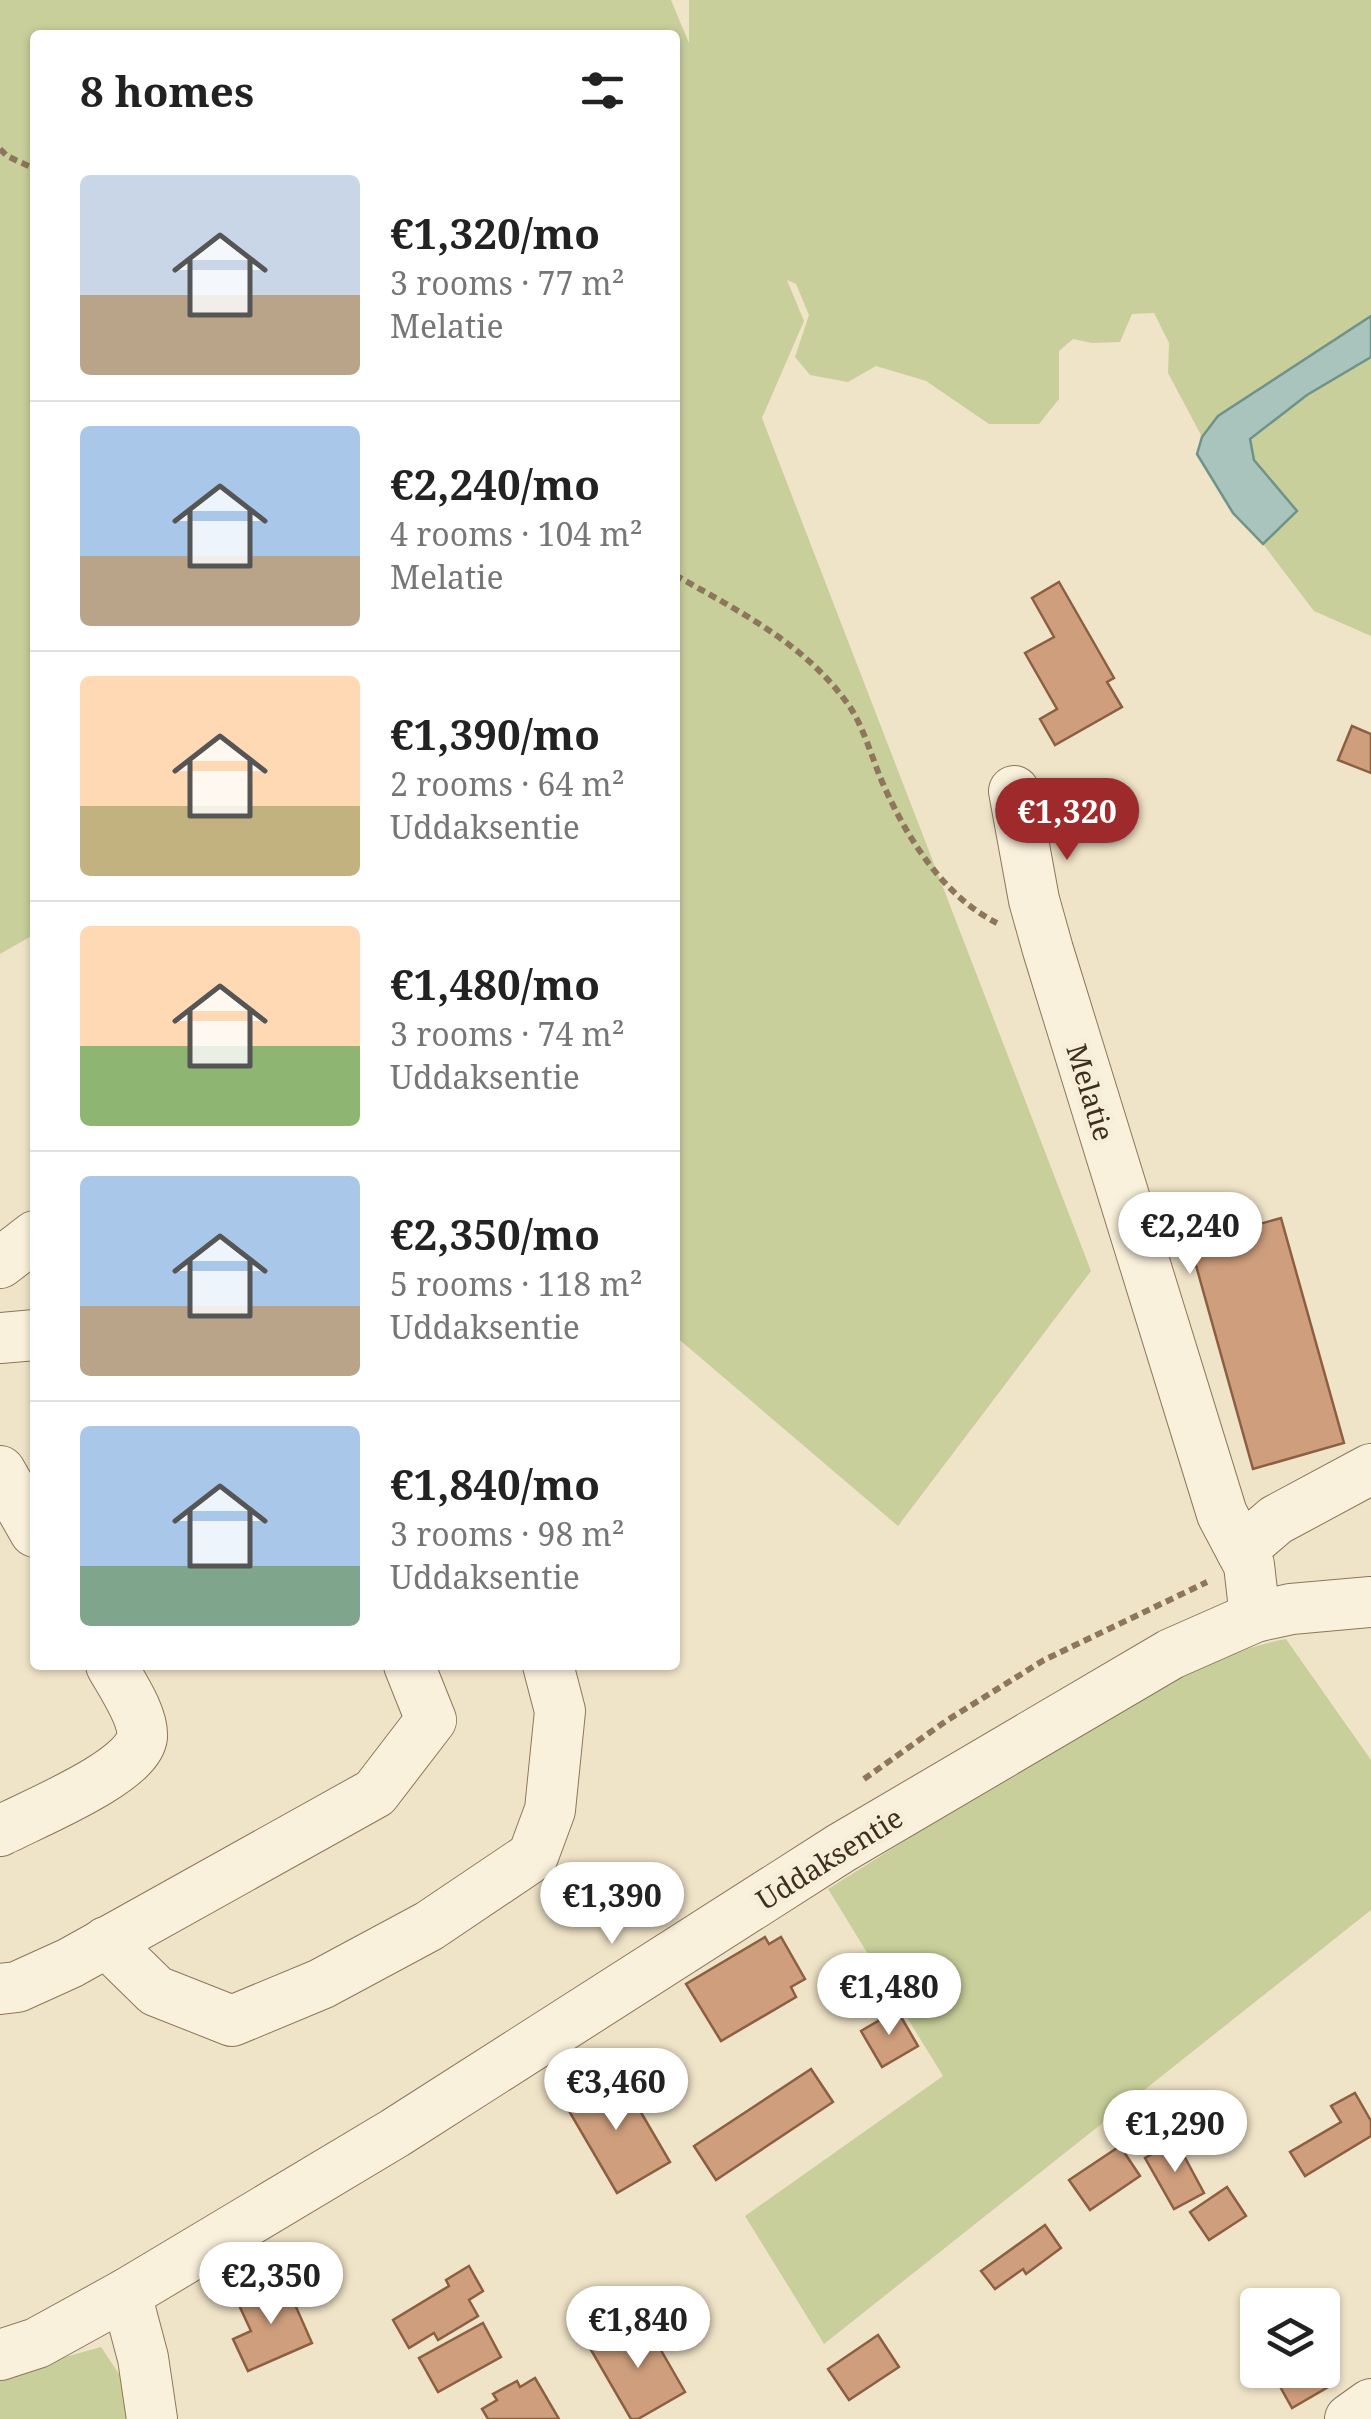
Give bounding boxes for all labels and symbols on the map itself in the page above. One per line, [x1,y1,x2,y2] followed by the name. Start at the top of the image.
[986,778,1148,863] pin: €1,320
[1058,1039,1124,1145] street label: Melatie
[1109,1192,1271,1277] pin: €2,240
[749,1798,909,1918] street label: Uddaksentie
[531,1862,693,1947] pin: €1,390
[808,1953,970,2038] pin: €1,480
[535,2048,697,2133] pin: €3,460
[1094,2090,1256,2175] pin: €1,290
[190,2242,352,2327] pin: €2,350
[557,2286,719,2371] pin: €1,840

